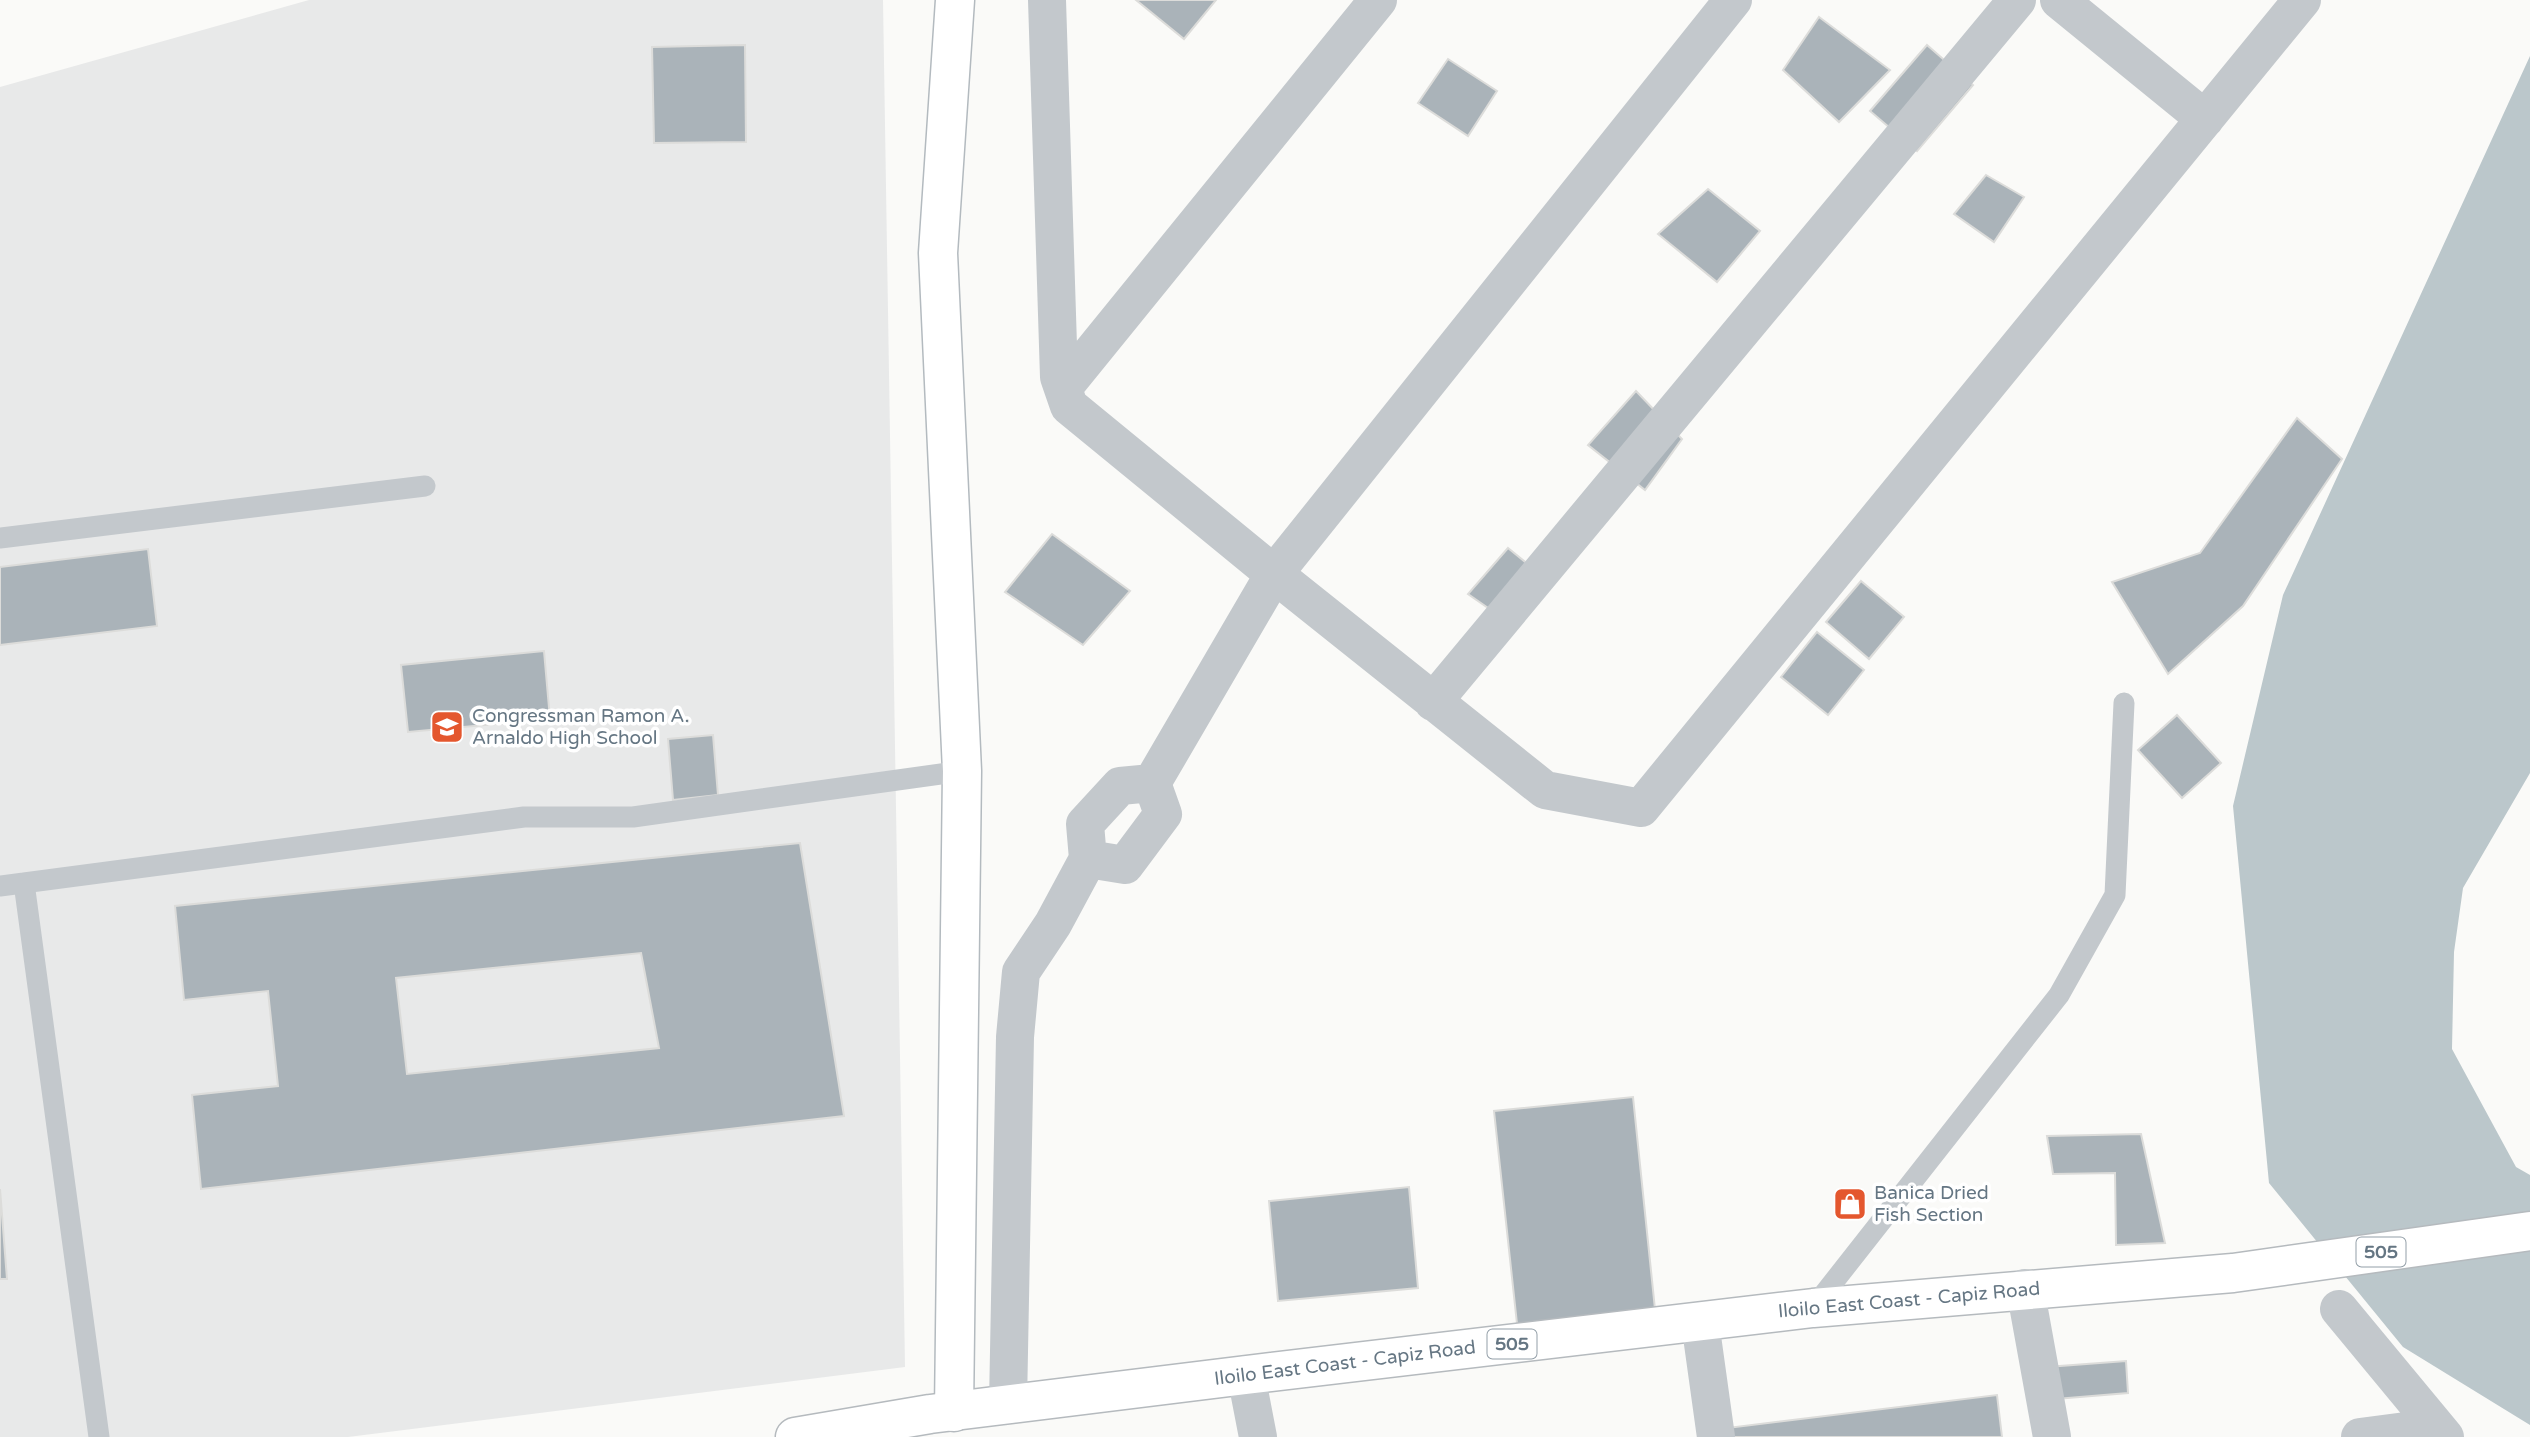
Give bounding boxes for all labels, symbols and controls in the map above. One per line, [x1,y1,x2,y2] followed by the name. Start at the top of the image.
[472,705,689,749] place label: Congressman Ramon A. Arnaldo High School
[428,708,466,746] school or university icon: Congressman Ramon A. Arnaldo High School
[1874,1182,1989,1226] place label: Banica Dried Fish Section
[1831,1185,1869,1223] shop icon: Banica Dried Fish Section
[2356,1238,2406,1266] road number: 505
[1777,1278,2041,1322] street label: Iloilo East Coast - Capiz Road
[1488,1330,1536,1358] road number: 505
[1213,1336,1477,1390] street label: Iloilo East Coast - Capiz Road

